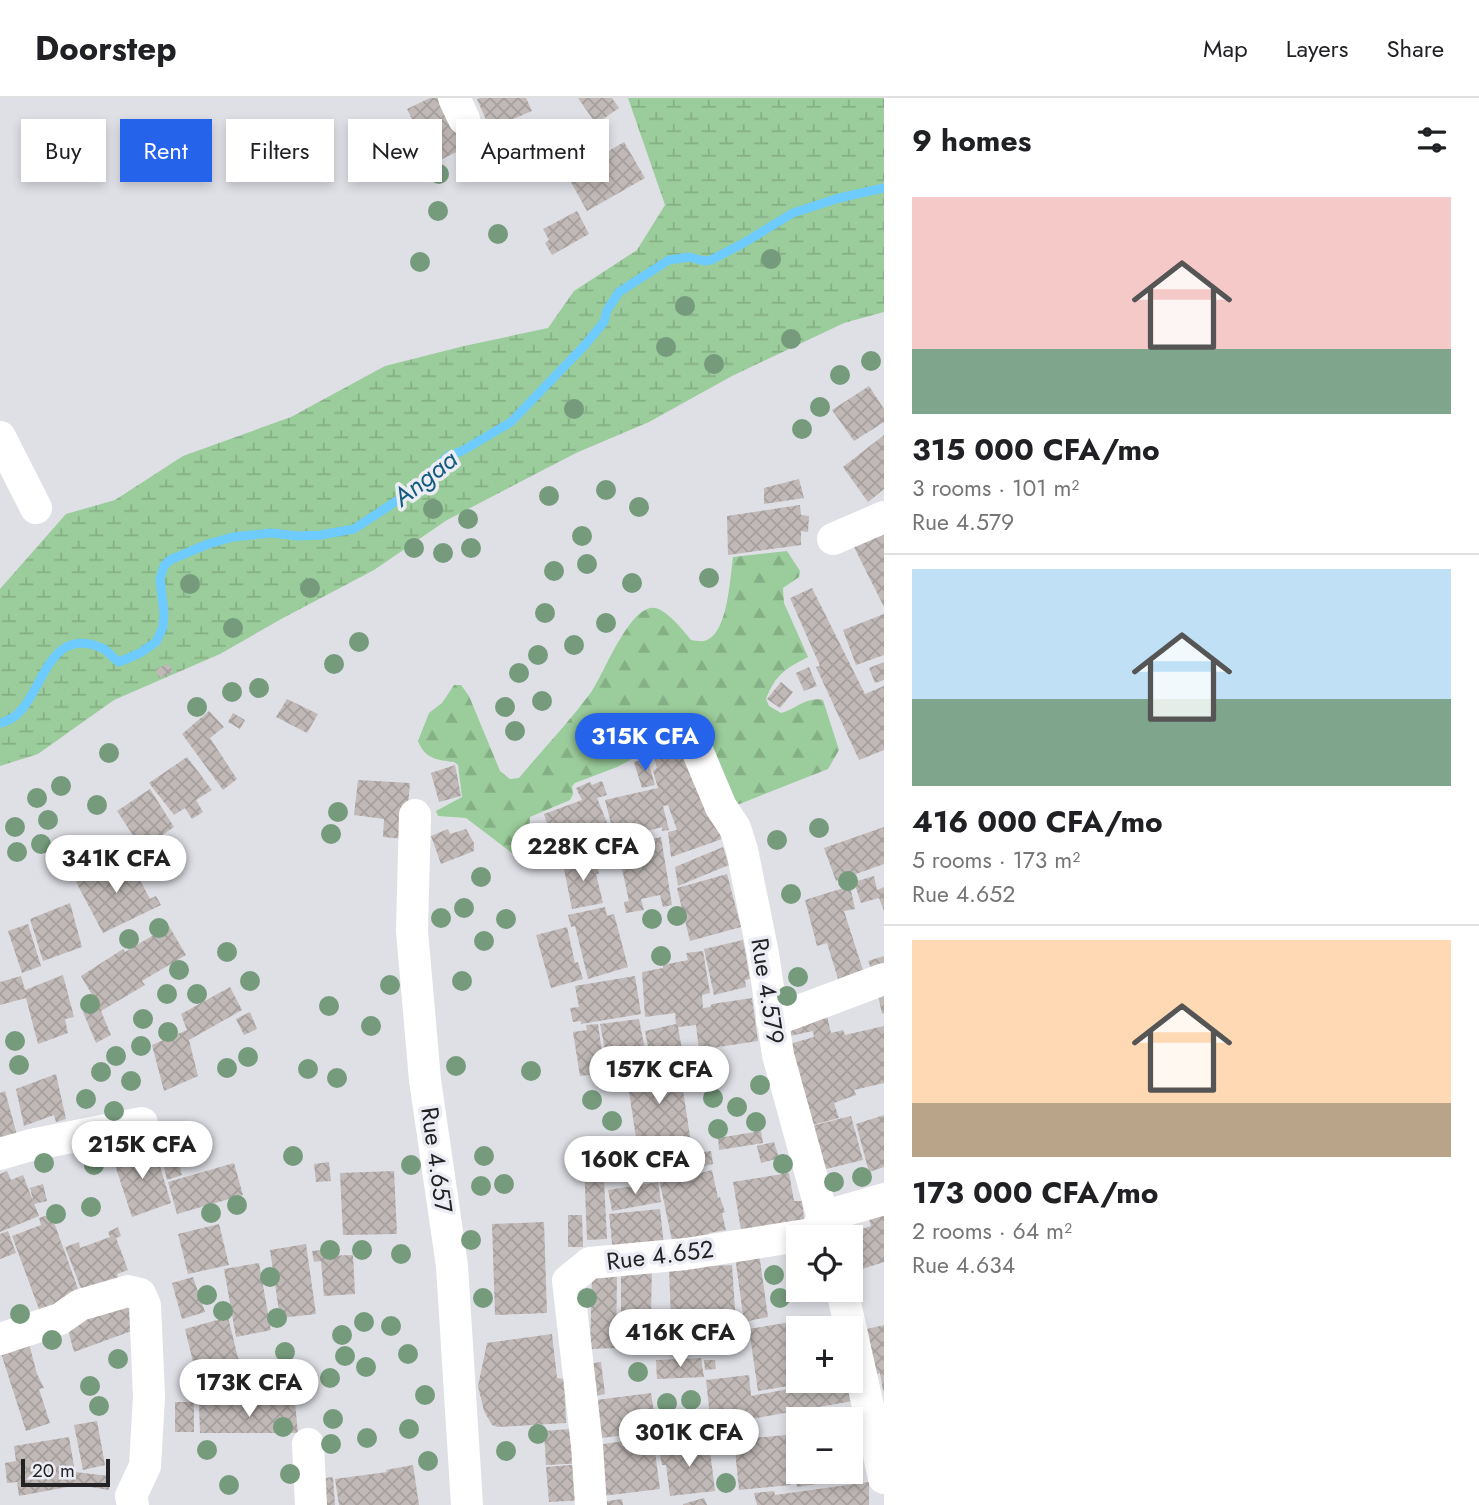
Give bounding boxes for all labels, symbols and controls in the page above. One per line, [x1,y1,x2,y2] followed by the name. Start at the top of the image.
[35,25,177,72] text: Doorstep
[1203,31,1248,66] text: Map
[1286,31,1348,66] text: Layers
[1386,31,1444,66] text: Share
[21,119,106,182] chip: Buy
[120,119,212,182] chip: Rent
[226,119,334,182] chip: Filters
[348,119,442,182] chip: New
[456,119,609,182] chip: Apartment
[912,119,1031,162] text: 9 homes
[1413,121,1451,159] icon: filters
[1119,242,1245,368] icon: home
[912,428,1160,471] text: 315 000 CFA/mo
[384,440,466,516] water label: Angaa
[912,471,1079,505] text: 3 rooms · 101 m²
[912,505,1014,539] text: Rue 4.579
[1119,614,1245,740] icon: home
[573,714,717,773] pin: 315K CFA
[591,719,699,753] text: 315K CFA
[912,800,1163,843] text: 416 000 CFA/mo
[511,824,655,883] pin: 228K CFA
[527,829,639,863] text: 228K CFA
[44,836,188,895] pin: 341K CFA
[61,841,171,875] text: 341K CFA
[912,843,1080,877] text: 5 rooms · 173 m²
[912,877,1015,911] text: Rue 4.652
[742,936,794,1046] street label: Rue 4.579
[1119,985,1245,1111] icon: home
[587,1046,731,1106] pin: 157K CFA
[605,1052,713,1086] text: 157K CFA
[412,1105,462,1216] street label: Rue 4.657
[70,1122,214,1181] pin: 215K CFA
[88,1127,196,1161] text: 215K CFA
[563,1136,707,1196] pin: 160K CFA
[580,1142,690,1176] text: 160K CFA
[912,1171,1158,1214] text: 173 000 CFA/mo
[912,1214,1072,1248] text: 2 rooms · 64 m²
[786,1225,863,1484] map controls
[786,1225,863,1302] button: locate
[604,1231,716,1279] street label: Rue 4.652
[912,1248,1015,1282] text: Rue 4.634
[608,1310,752,1369] pin: 416K CFA
[625,1315,735,1349] text: 416K CFA
[786,1316,863,1393] button: +
[177,1360,321,1419] pin: 173K CFA
[196,1365,302,1399] text: 173K CFA
[786,1407,863,1484] button: −
[617,1410,761,1469] pin: 301K CFA
[635,1415,743,1449] text: 301K CFA
[21,1456,110,1488] scale bar
[32,1457,75,1484] text: 20 m

